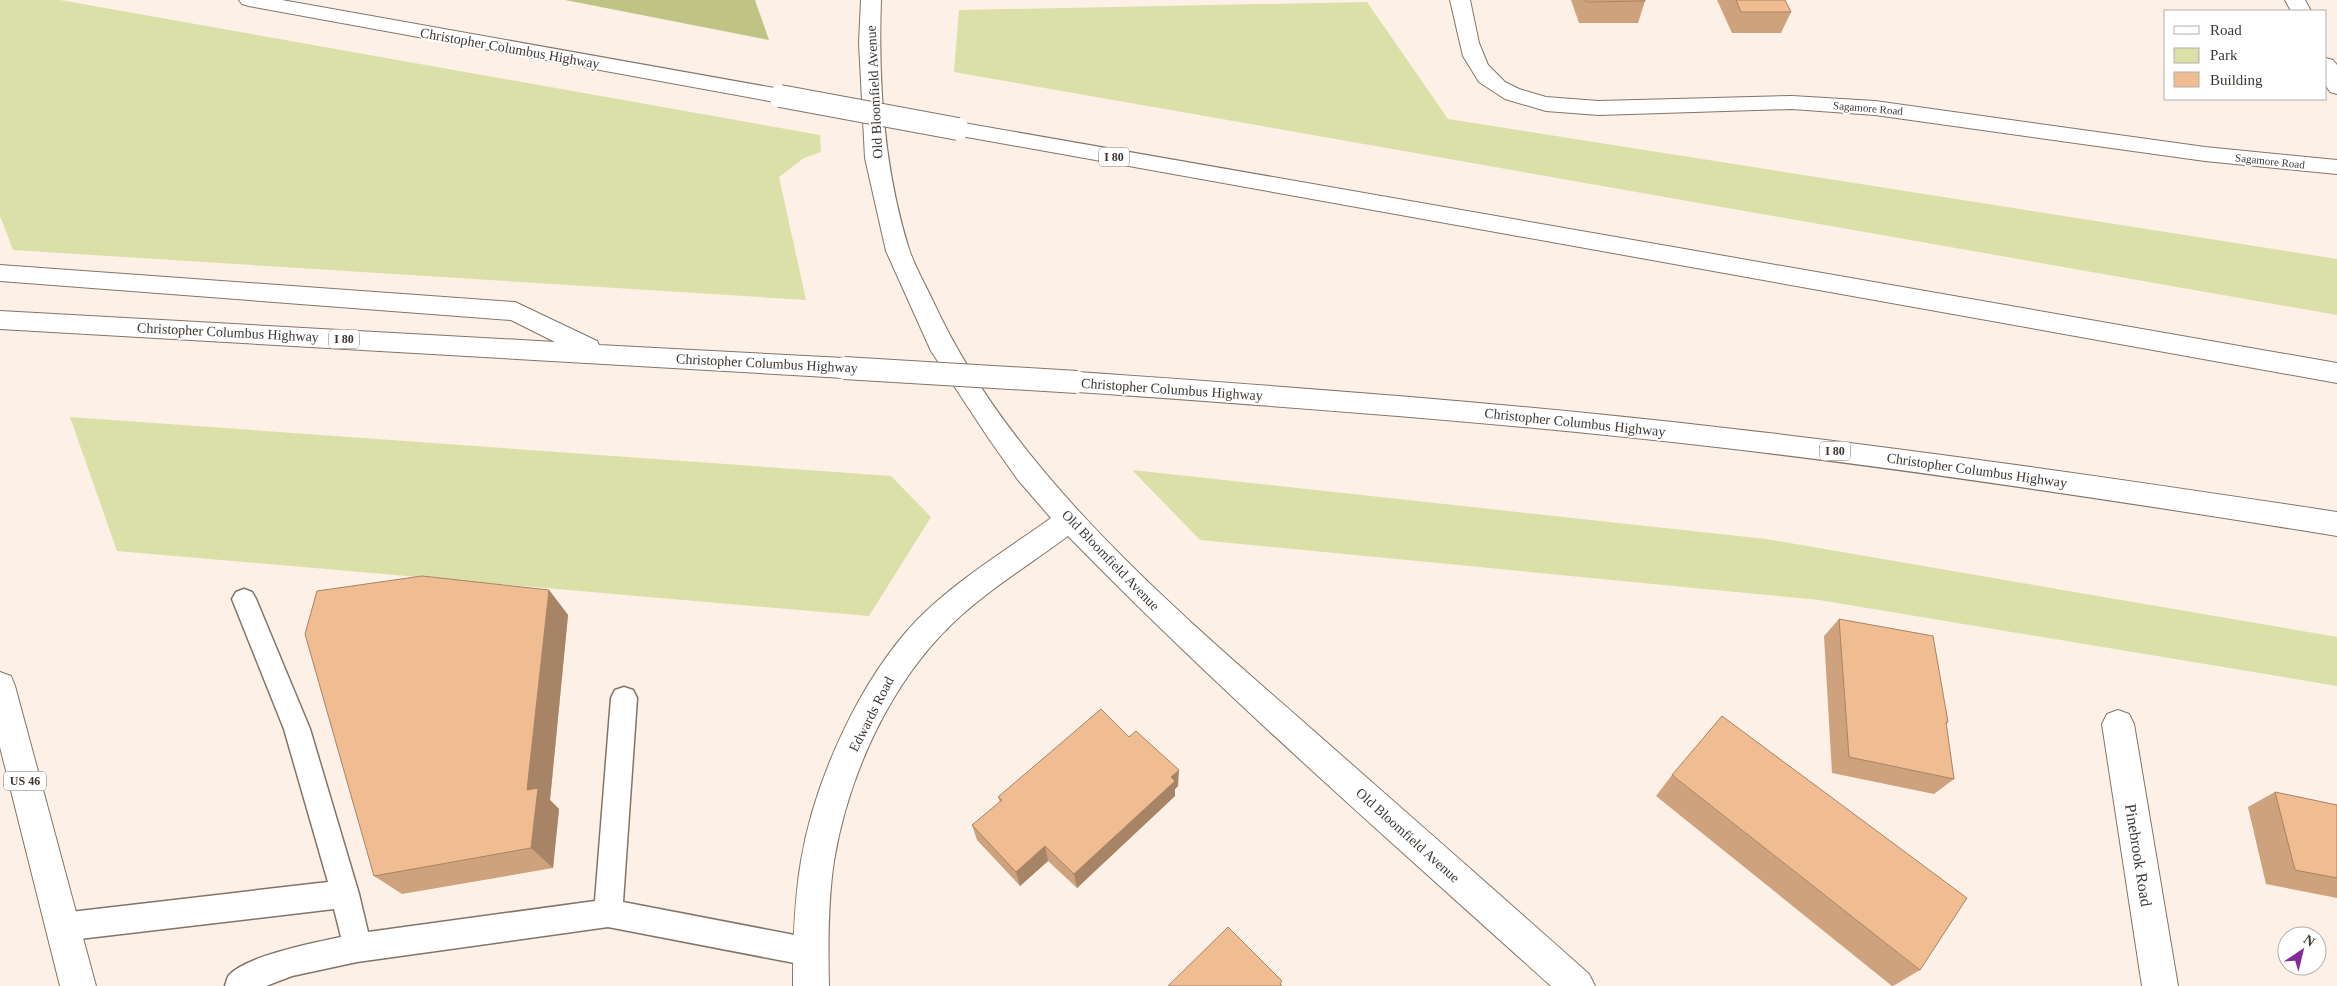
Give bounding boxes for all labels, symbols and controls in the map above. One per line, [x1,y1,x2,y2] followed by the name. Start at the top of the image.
[2164,10,2327,100] legend
[2210,22,2242,38] text: Road
[419,25,601,72] street label: Christopher Columbus Highway
[864,25,885,159] street label: Old Bloomfield Avenue
[2210,47,2238,63] text: Park
[2210,72,2263,88] text: Building
[1833,99,1904,117] street label: Sagamore Road
[1099,148,1129,166] road number: I 80
[2235,151,2306,171] street label: Sagamore Road
[137,320,319,345] street label: Christopher Columbus Highway
[329,329,359,348] road number: I 80
[676,351,858,376] street label: Christopher Columbus Highway
[1081,376,1263,403] street label: Christopher Columbus Highway
[1484,406,1666,439] street label: Christopher Columbus Highway
[1820,442,1850,461] road number: I 80
[1886,450,2068,491] street label: Christopher Columbus Highway
[1059,507,1162,614] street label: Old Bloomfield Avenue
[846,674,897,754] street label: Edwards Road
[4,771,46,790] road number: US 46
[1353,785,1462,886] street label: Old Bloomfield Avenue
[2122,803,2155,908] street label: Pinebrook Road
[2277,926,2327,976] north arrow
[2301,932,2318,950] text: N

